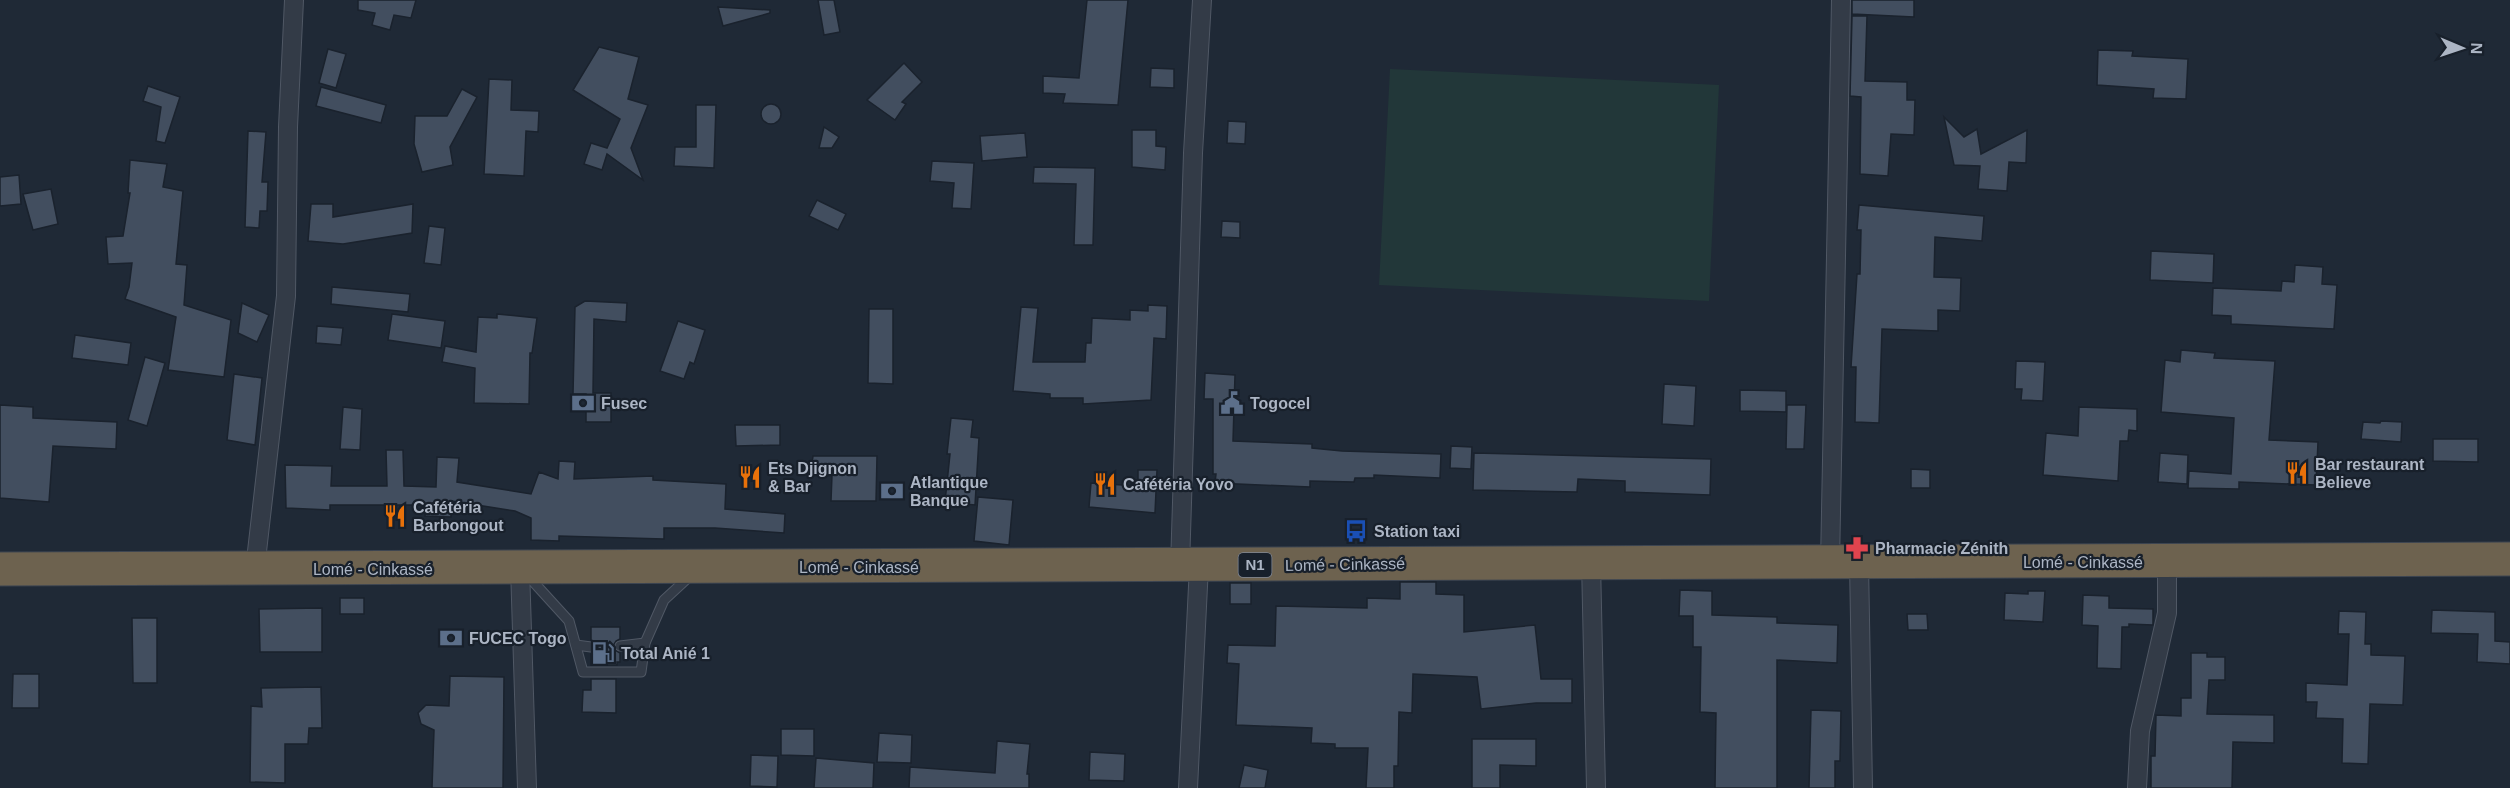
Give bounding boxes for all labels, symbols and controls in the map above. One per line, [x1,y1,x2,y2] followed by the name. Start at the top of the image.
[2432,18,2492,78] north arrow
[2468,42,2485,55] text: N
[570,390,596,416] bank icon: Fusec
[1219,390,1245,416] public building icon: Togocel
[601,395,647,412] place label: Fusec
[1250,395,1310,412] place label: Togocel
[2315,456,2425,491] place label: Bar restaurant Believe
[768,460,857,495] place label: Ets Djignon & Bar
[2284,460,2310,486] restaurant icon: Bar restaurant Believe
[737,464,763,490] restaurant icon: Ets Djignon & Bar
[1092,471,1118,497] restaurant icon: Cafétéria Yovo
[910,474,988,509] place label: Atlantique Banque
[1123,476,1234,493] place label: Cafétéria Yovo
[879,478,905,504] bank icon: Atlantique Banque
[413,499,504,534] place label: Cafétéria Barbongout
[382,503,408,529] restaurant icon: Cafétéria Barbongout
[1343,518,1369,544] bus stop icon: Station taxi
[1374,523,1460,540] place label: Station taxi
[1844,535,1870,561] pharmacy icon: Pharmacie Zénith
[1875,540,2008,557] place label: Pharmacie Zénith
[1238,553,1272,577] road number: N1
[2023,554,2143,571] street label: Lomé - Cinkassé
[1285,555,1405,574] street label: Lomé - Cinkassé
[799,559,919,576] street label: Lomé - Cinkassé
[313,561,433,578] street label: Lomé - Cinkassé
[438,625,464,651] bank icon: FUCEC Togo
[469,630,567,647] place label: FUCEC Togo
[590,640,616,666] fuel station icon: Total Anié 1
[621,645,710,662] place label: Total Anié 1

